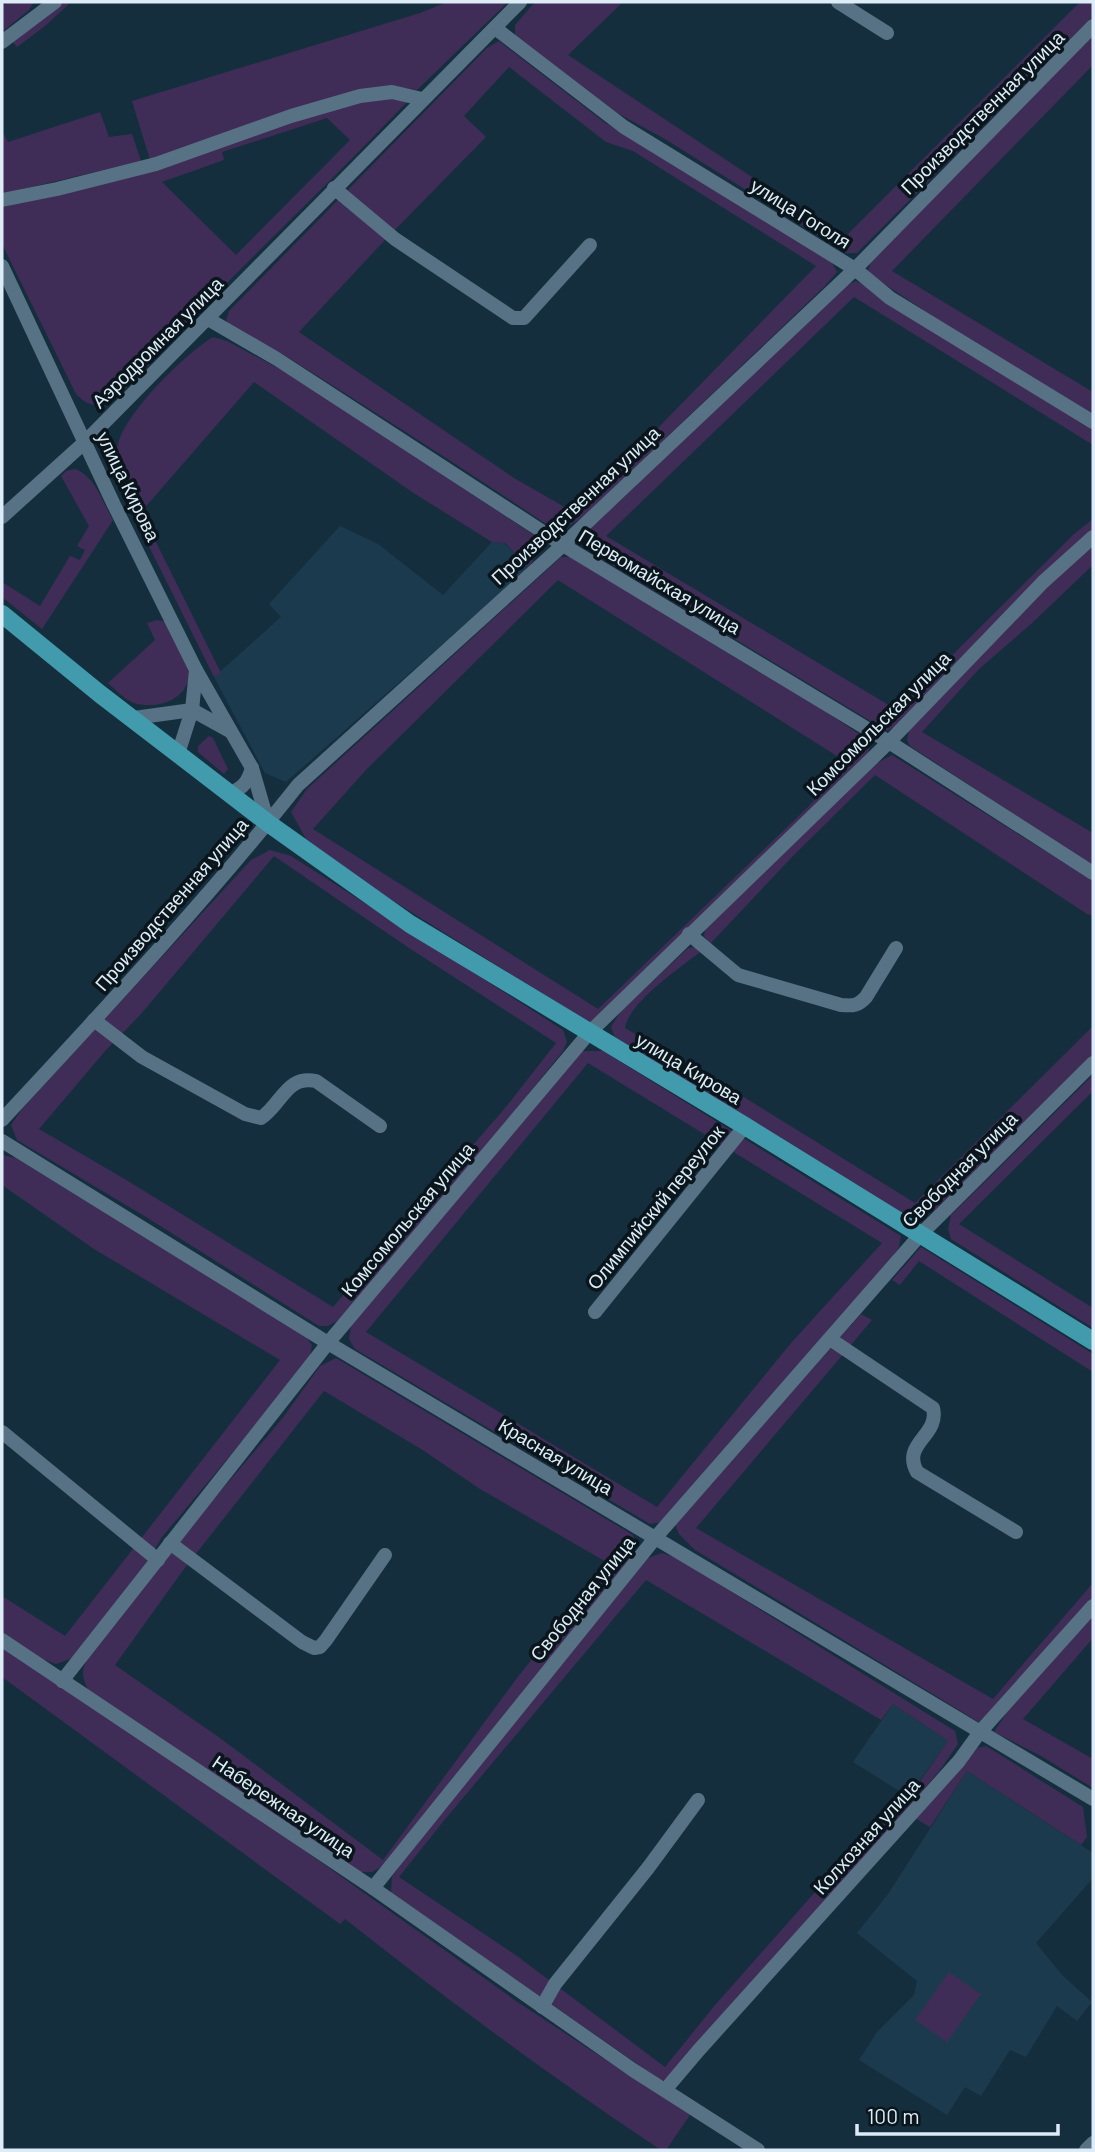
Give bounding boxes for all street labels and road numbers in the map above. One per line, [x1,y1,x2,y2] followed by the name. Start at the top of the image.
[895,25,1069,199] street label: Производственная улица
[747,173,855,253] street label: улица Гоголя
[87,271,228,412] street label: Аэродромная улица
[486,421,664,589] street label: Производственная улица
[93,427,166,545] street label: улица Кирова
[575,524,745,639] street label: Первомайская улица
[801,646,955,800] street label: Комсомольская улица
[90,812,253,995] street label: Производственная улица
[632,1027,746,1109] street label: улица Кирова
[897,1106,1022,1231] street label: Свободная улица
[582,1120,729,1294] street label: Олимпийский переулок
[336,1137,479,1301] street label: Комсомольская улица
[495,1413,618,1499] street label: Красная улица
[525,1531,640,1665] street label: Свободная улица
[209,1750,360,1862] street label: Набережная улица
[808,1773,924,1899] street label: Колхозная улица

